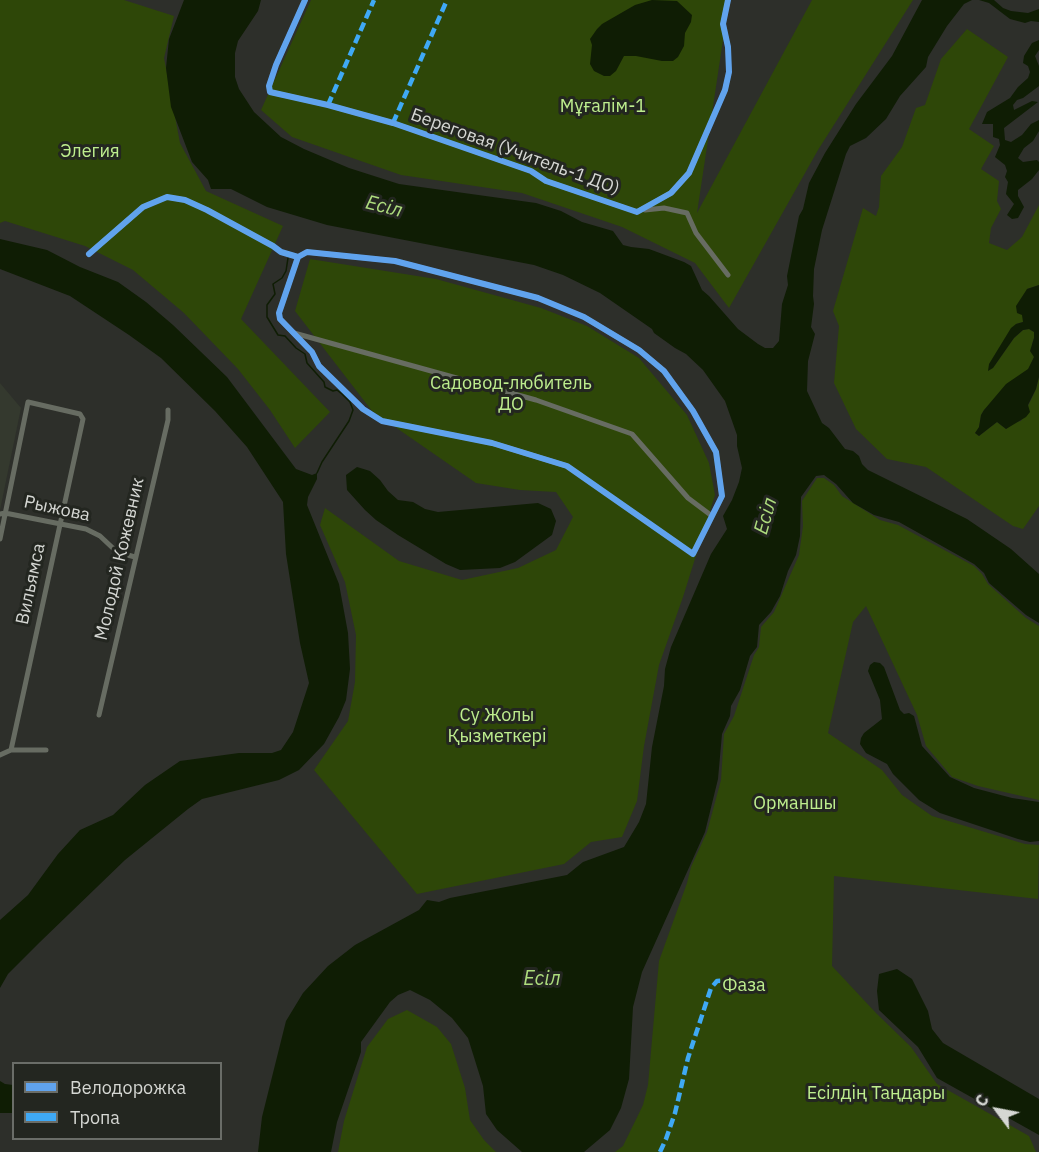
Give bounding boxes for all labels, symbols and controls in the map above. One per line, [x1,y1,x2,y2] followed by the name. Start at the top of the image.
[560,96,646,118] park label: Мұғалім-1
[408,104,622,200] street label: Береговая (Учитель-1 ДО)
[60,141,120,163] park label: Элегия
[363,191,405,223] water label: Есіл
[430,373,592,416] park label: Садовод-любитель ДО
[91,476,149,642] street label: Молодой Кожевник
[22,491,92,527] street label: Рыжова
[749,495,783,537] water label: Есіл
[12,541,50,627] street label: Вильямса
[447,705,547,748] park label: Су Жолы Қызметкері
[753,793,837,815] park label: Орманшы
[523,967,561,991] water label: Есіл
[722,975,766,997] park label: Фаза
[12,1062,222,1140] legend
[70,1076,186,1099] text: Велодорожка
[967,1080,1027,1140] north arrow
[807,1083,945,1105] park label: Есілдің Таңдары
[970,1091,993,1110] text: С
[70,1106,120,1129] text: Тропа

